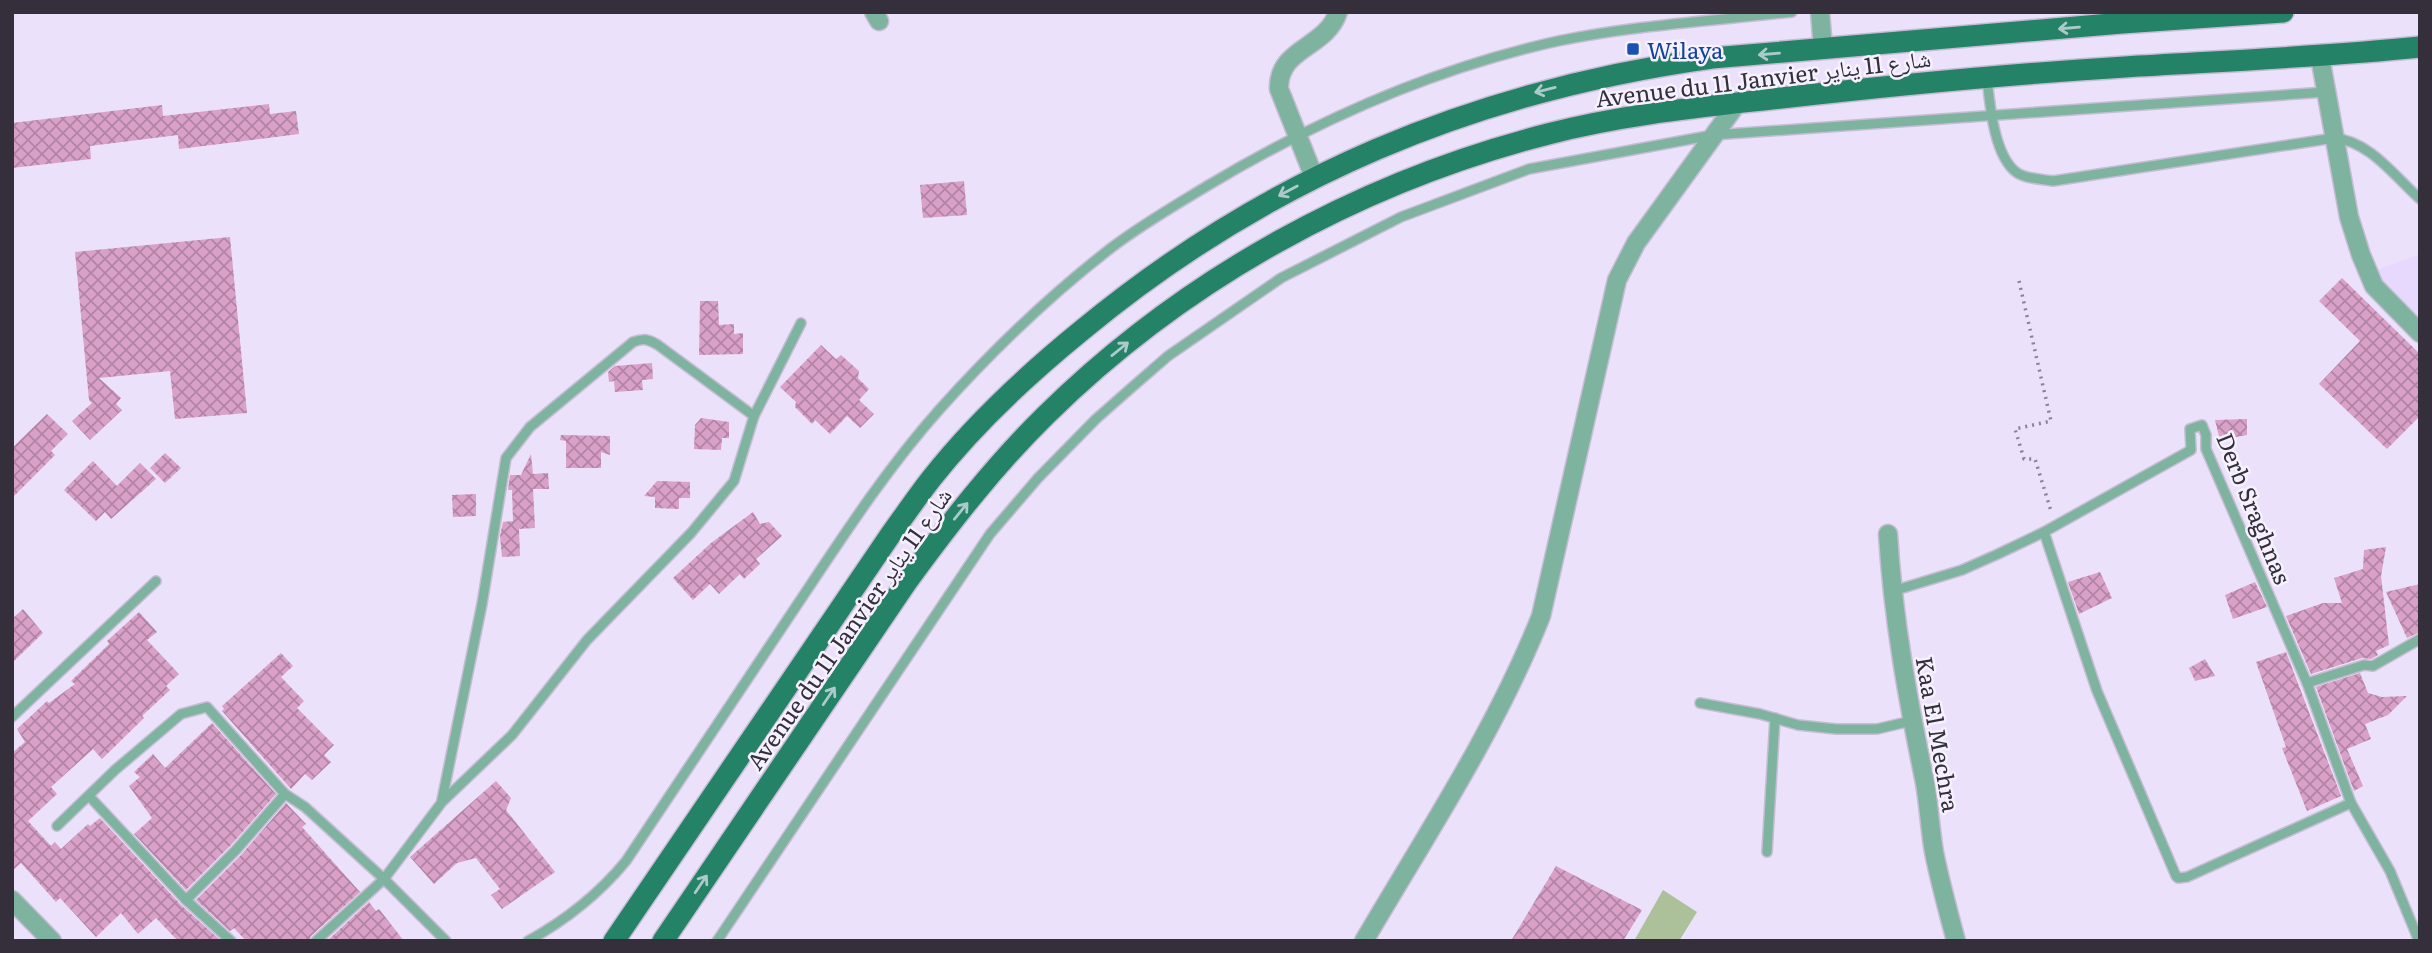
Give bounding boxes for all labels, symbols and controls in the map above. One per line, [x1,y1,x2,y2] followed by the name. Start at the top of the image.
[2058,21,2081,34] one-way arrow
[1647,32,1724,66] place label: Wilaya
[1593,40,1933,114] street label: Avenue du 11 Janvier شارع 11 يناير
[1625,41,1641,57] marker: Wilaya
[1758,48,1781,61] one-way arrow
[1534,85,1556,98] one-way arrow
[1278,185,1299,198] one-way arrow
[1111,341,1129,357] one-way arrow
[2209,427,2301,589] street label: Derb Sraghnas
[737,480,959,776] street label: Avenue du 11 Janvier شارع 11 يناير
[953,502,969,520] one-way arrow
[1909,654,1970,815] street label: Kaa El Mechra
[822,687,836,706] one-way arrow
[694,875,708,894] one-way arrow

